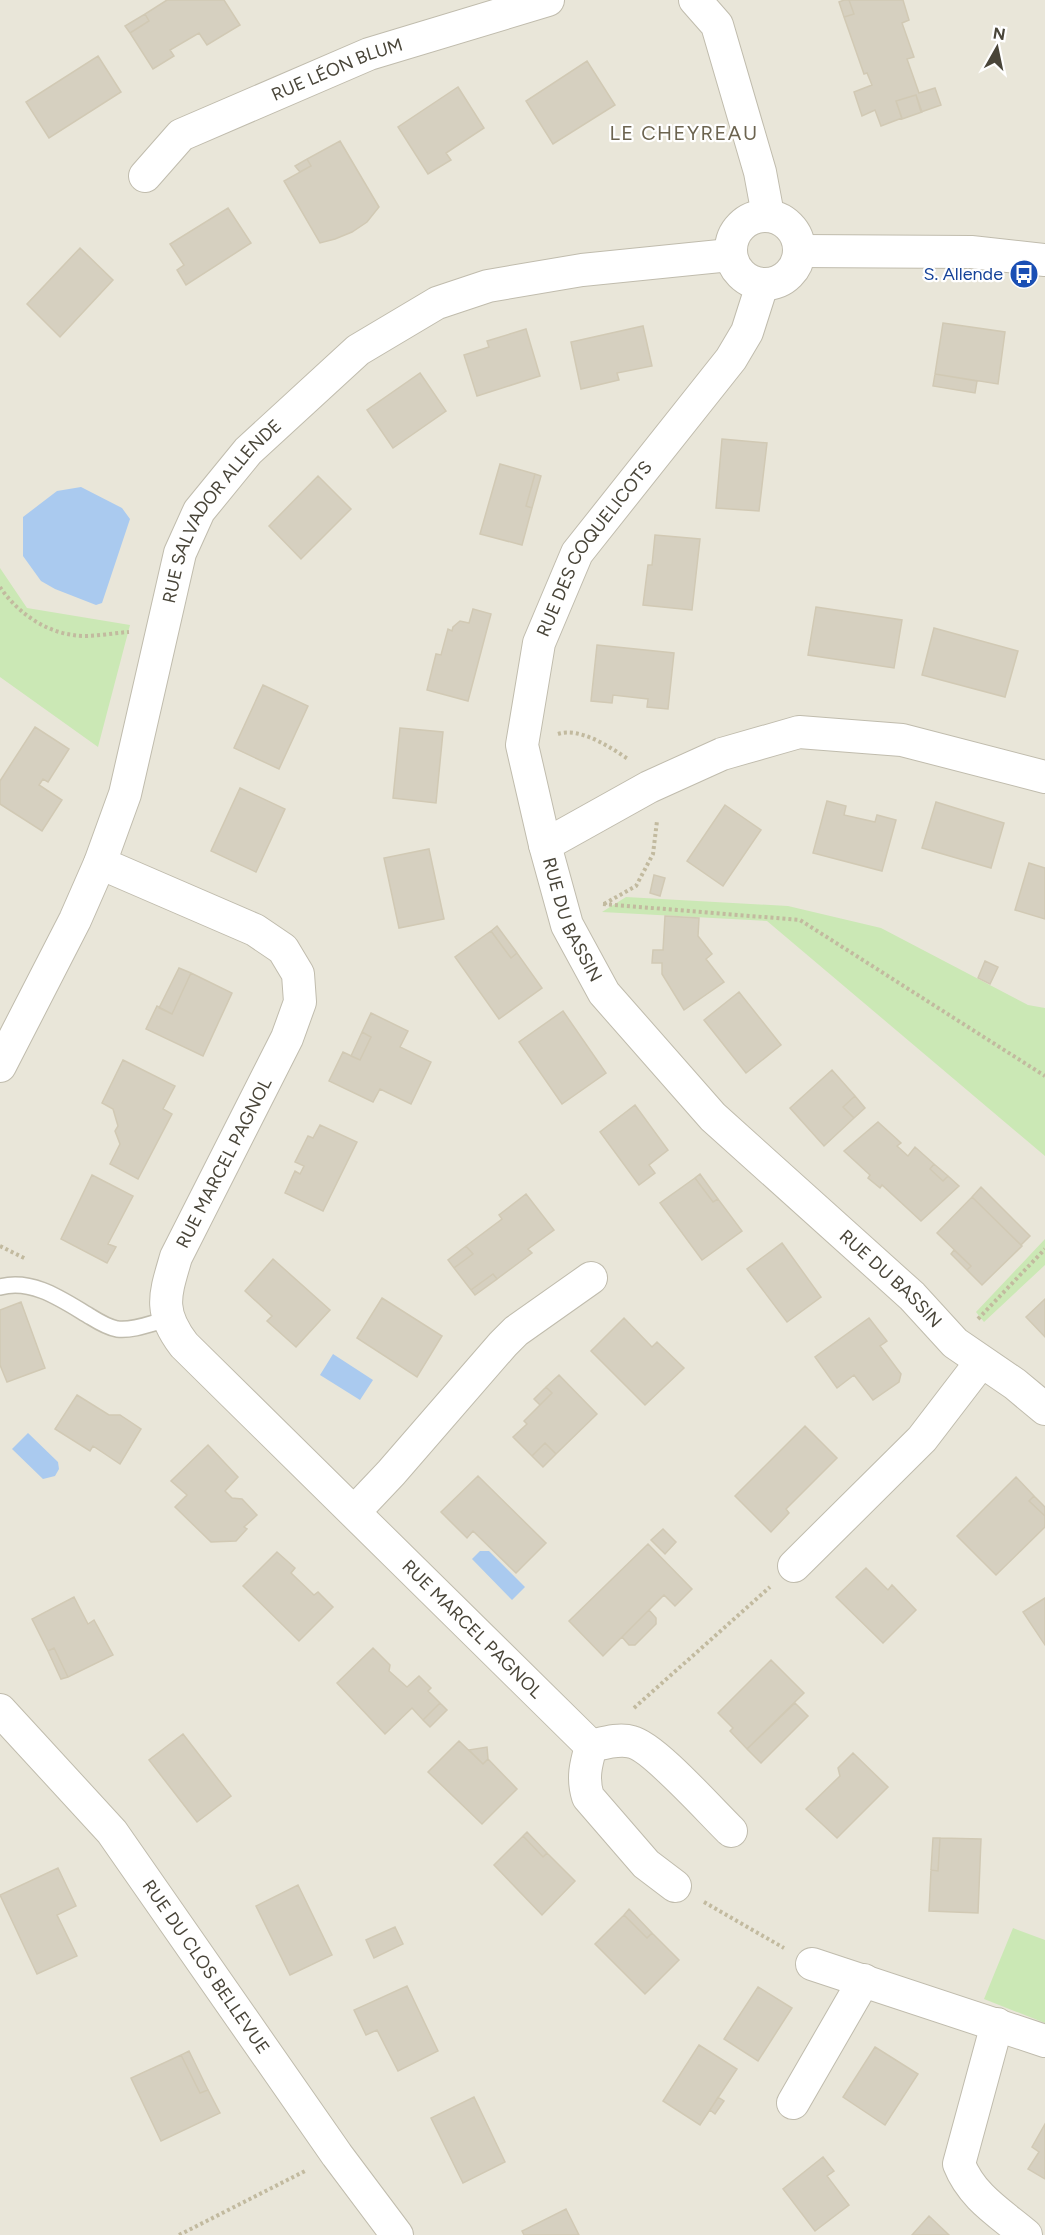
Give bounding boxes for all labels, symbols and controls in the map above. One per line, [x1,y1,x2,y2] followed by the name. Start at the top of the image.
[967,18,1027,78] north arrow
[992,23,1007,44] text: N
[268,33,405,106] street label: RUE LÉON BLUM
[609,121,759,145] district label: LE CHEYREAU
[1008,258,1040,290] bus stop icon: S. Allende
[923,263,1003,285] place label: S. Allende
[158,415,286,605] street label: RUE SALVADOR ALLENDE
[532,457,657,640] street label: RUE DES COQUELICOTS
[538,855,607,986] street label: RUE DU BASSIN
[171,1074,277,1252] street label: RUE MARCEL PAGNOL
[835,1225,946,1332] street label: RUE DU BASSIN
[397,1555,548,1703] street label: RUE MARCEL PAGNOL
[138,1876,274,2058] street label: RUE DU CLOS BELLEVUE

